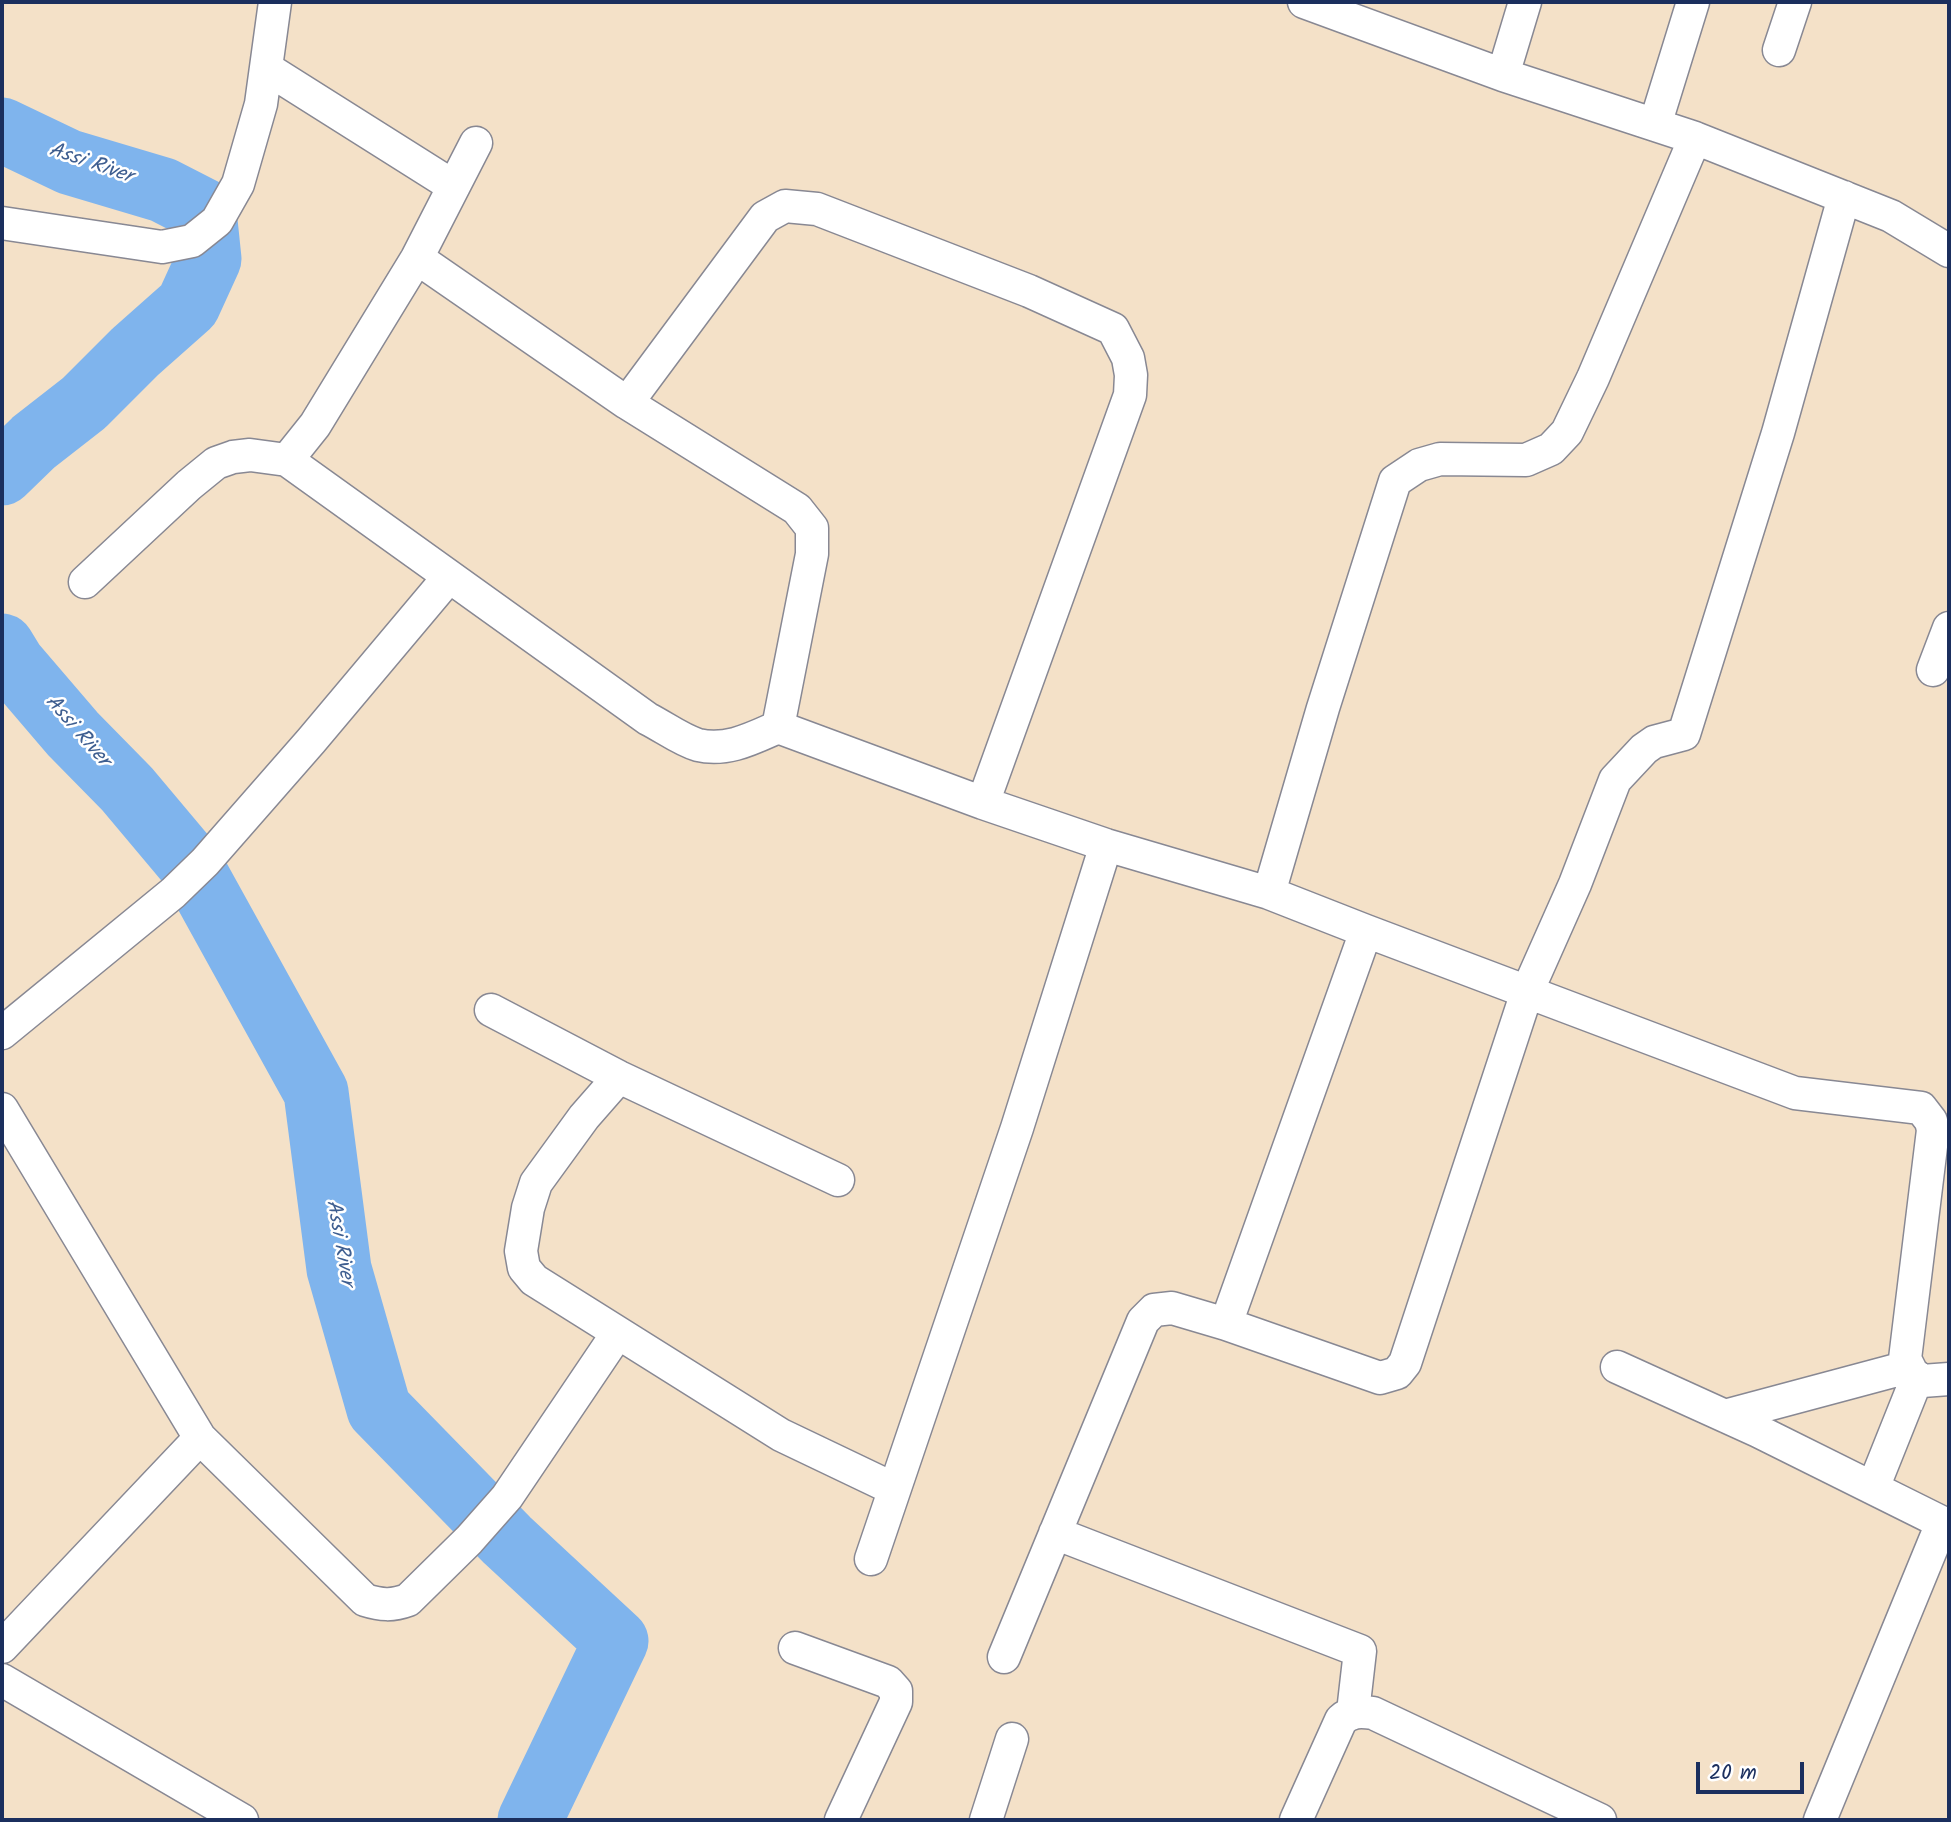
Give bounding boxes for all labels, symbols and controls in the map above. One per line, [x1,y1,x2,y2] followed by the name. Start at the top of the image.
[45,139,135,191] water label: Assi River
[38,691,114,773] water label: Assi River
[318,1198,358,1288] water label: Assi River
[1699,1748,1808,1792] scale bar
[1709,1757,1757,1790] text: 20 m

